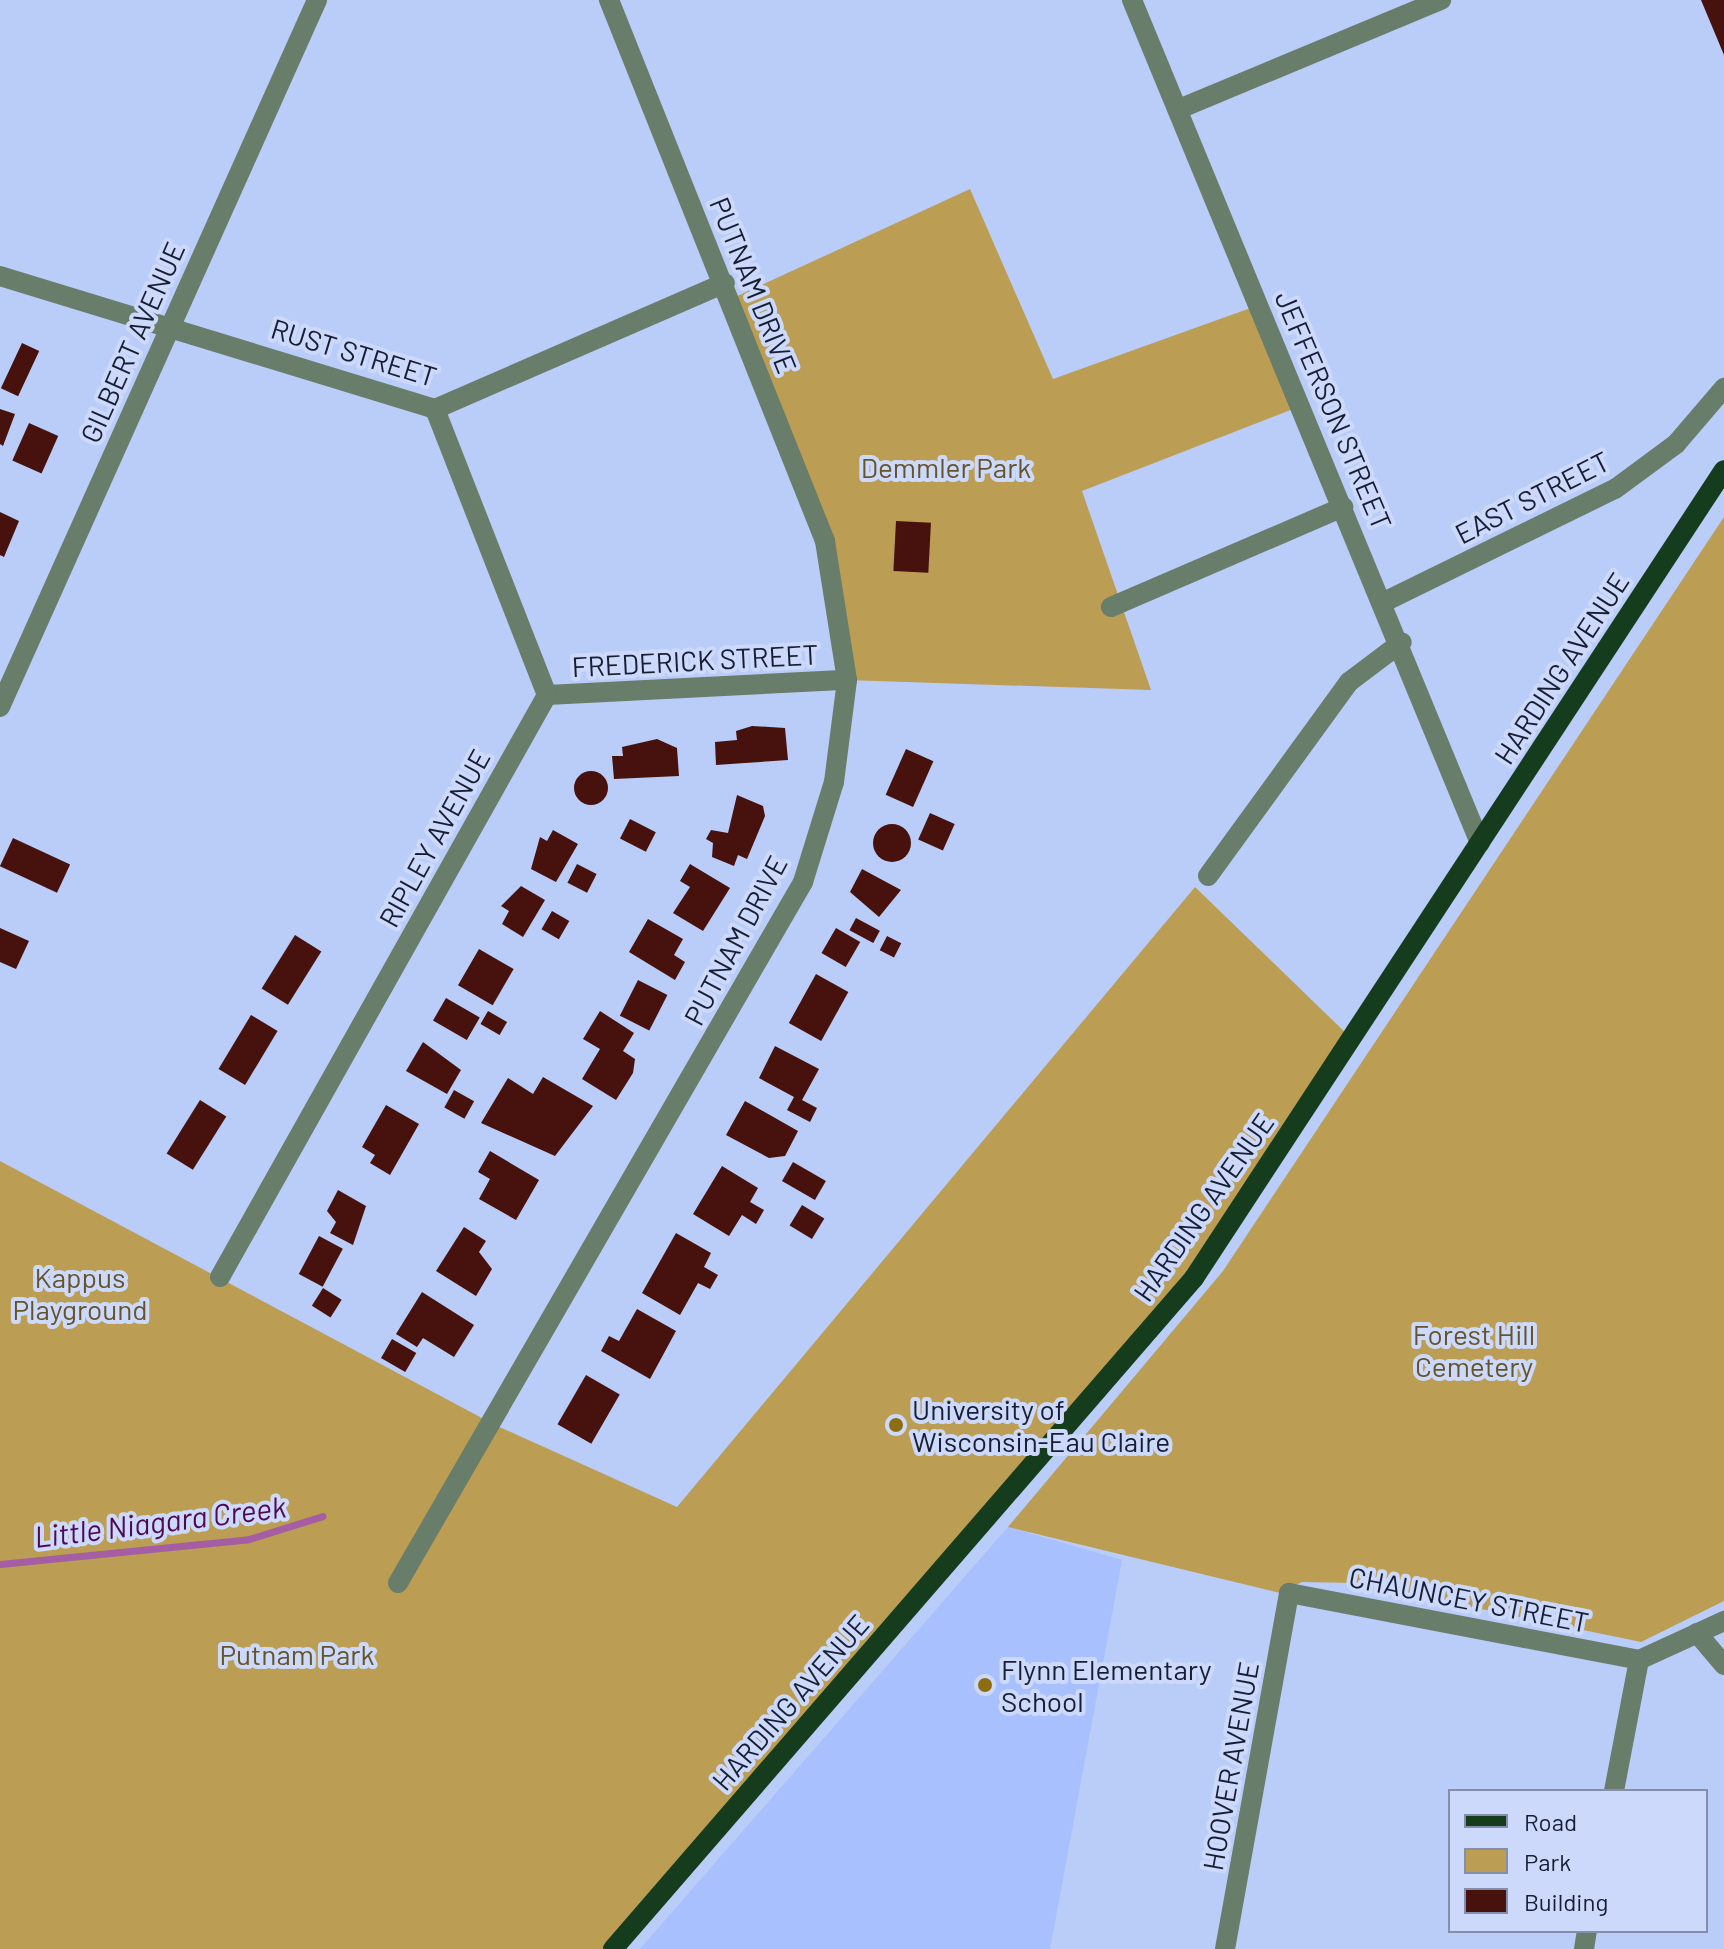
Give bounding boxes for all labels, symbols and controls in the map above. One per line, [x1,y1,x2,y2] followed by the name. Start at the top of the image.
[703,192,805,378] street label: PUTNAM DRIVE
[73,236,191,448] street label: GILBERT AVENUE
[1269,286,1399,534] street label: JEFFERSON STREET
[267,311,441,393] street label: RUST STREET
[1449,444,1615,550] street label: EAST STREET
[861,450,1031,484] park label: Demmler Park
[1487,566,1635,770] street label: HARDING AVENUE
[571,637,819,683] street label: FREDERICK STREET
[371,743,497,933] street label: RIPLEY AVENUE
[676,850,794,1030] street label: PUTNAM DRIVE
[1126,1107,1280,1307] street label: HARDING AVENUE
[13,1260,147,1326] park label: Kappus Playground
[1413,1317,1535,1383] park label: Forest Hill Cemetery
[912,1392,1170,1458] place label: University of Wisconsin-Eau Claire
[887,1416,905,1434] marker: University of Wisconsin-Eau Claire
[32,1488,288,1554] water label: Little Niagara Creek
[1346,1559,1592,1639] street label: CHAUNCEY STREET
[705,1607,875,1797] street label: HARDING AVENUE
[220,1637,374,1671] park label: Putnam Park
[1001,1652,1212,1718] place label: Flynn Elementary School
[1195,1659,1265,1873] street label: HOOVER AVENUE
[976,1676,994,1694] marker: Flynn Elementary School
[1448,1789,1708,1933] legend
[1524,1807,1577,1836] text: Road
[1524,1847,1571,1876] text: Park
[1524,1887,1608,1916] text: Building

